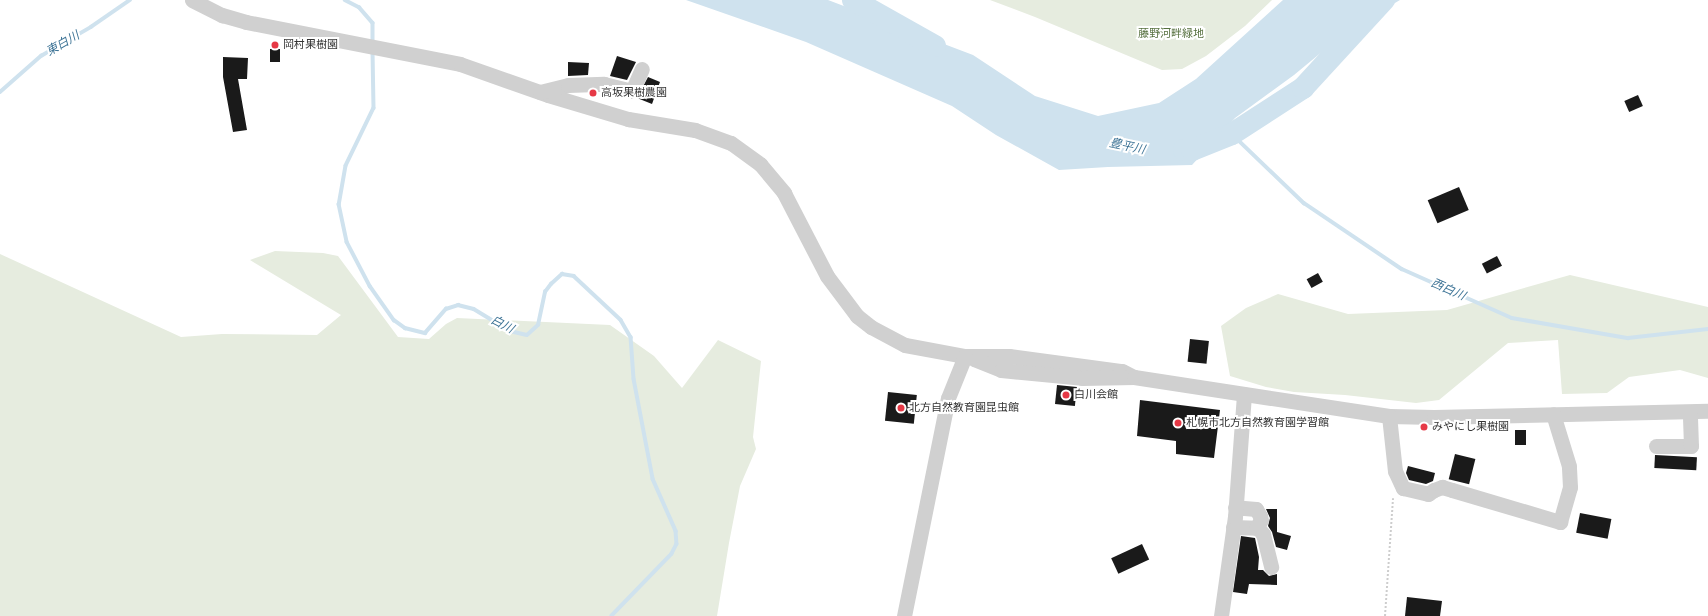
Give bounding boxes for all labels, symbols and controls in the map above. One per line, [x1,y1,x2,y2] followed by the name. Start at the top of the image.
[1138,27,1204,41] park label: 藤野河畔緑地
[44,29,82,59] water label: 東白川
[283,38,338,52] place label: 岡村果樹園
[270,40,280,50] marker: 岡村果樹園
[601,86,667,100] place label: 高坂果樹農園
[588,88,598,98] marker: 高坂果樹農園
[1108,136,1146,158] water label: 豊平川
[1429,276,1467,304] water label: 西白川
[488,313,516,337] water label: 白川
[1074,388,1118,402] place label: 白川会館
[1061,390,1071,400] marker: 白川会館
[909,401,1019,415] place label: 北方自然教育園昆虫館
[896,403,906,413] marker: 北方自然教育園昆虫館
[1186,416,1329,430] place label: 札幌市北方自然教育園学習館
[1173,418,1183,428] marker: 札幌市北方自然教育園学習館
[1432,420,1509,434] place label: みやにし果樹園
[1419,422,1429,432] marker: みやにし果樹園

